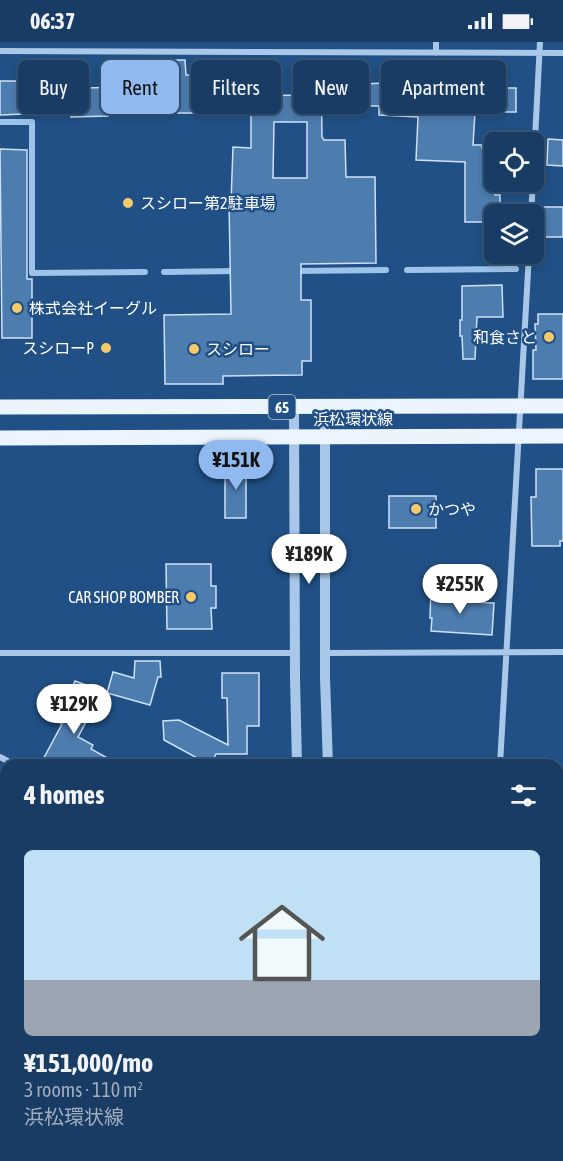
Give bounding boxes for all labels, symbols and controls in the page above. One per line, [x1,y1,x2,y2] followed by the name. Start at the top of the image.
[30,8,75,34] text: 06:37
[18,60,89,114] chip: Buy
[101,60,179,114] chip: Rent
[191,60,281,114] chip: Filters
[293,60,369,114] chip: New
[381,60,506,114] chip: Apartment
[484,132,544,264] map controls
[484,132,544,192] button: locate
[140,194,276,212] place label: スシロー第2駐車場
[121,196,135,210] marker: スシロー第2駐車場
[484,204,544,264] button: layers
[29,299,157,317] place label: 株式会社イーグル
[10,301,24,315] marker: 株式会社イーグル
[473,328,537,346] place label: 和食さと
[542,330,556,344] marker: 和食さと
[22,339,94,357] place label: スシローP
[206,340,270,358] place label: スシロー
[99,341,113,355] marker: スシローP
[187,342,201,356] marker: スシロー
[268,395,296,419] road number: 65
[313,410,393,428] street label: 浜松環状線
[194,440,278,491] pin: ¥151K
[213,448,259,471] text: ¥151K
[428,500,476,518] place label: かつや
[409,502,423,516] marker: かつや
[267,534,351,585] pin: ¥189K
[286,542,332,565] text: ¥189K
[418,564,502,615] pin: ¥255K
[437,572,483,595] text: ¥255K
[68,588,179,606] place label: CAR SHOP BOMBER
[184,590,198,604] marker: CAR SHOP BOMBER
[32,684,116,735] pin: ¥129K
[51,692,97,715] text: ¥129K
[507,779,540,812] icon: filters
[24,780,104,810] text: 4 homes
[228,889,336,997] icon: home
[24,1048,153,1078] text: ¥151,000/mo
[24,1078,143,1101] text: 3 rooms · 110 m²
[24,1105,124,1128] text: 浜松環状線

